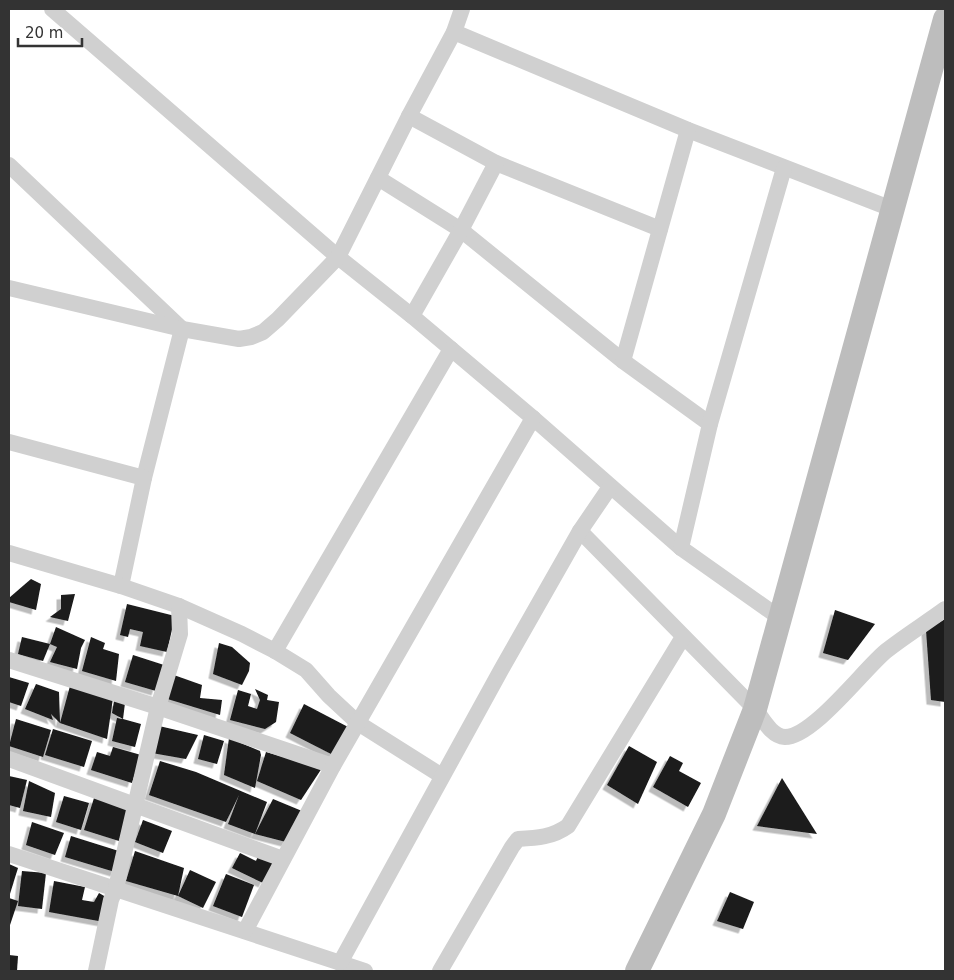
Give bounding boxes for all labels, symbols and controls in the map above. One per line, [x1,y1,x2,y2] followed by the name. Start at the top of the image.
[18,15,81,47] scale bar
[25,24,63,42] text: 20 m

